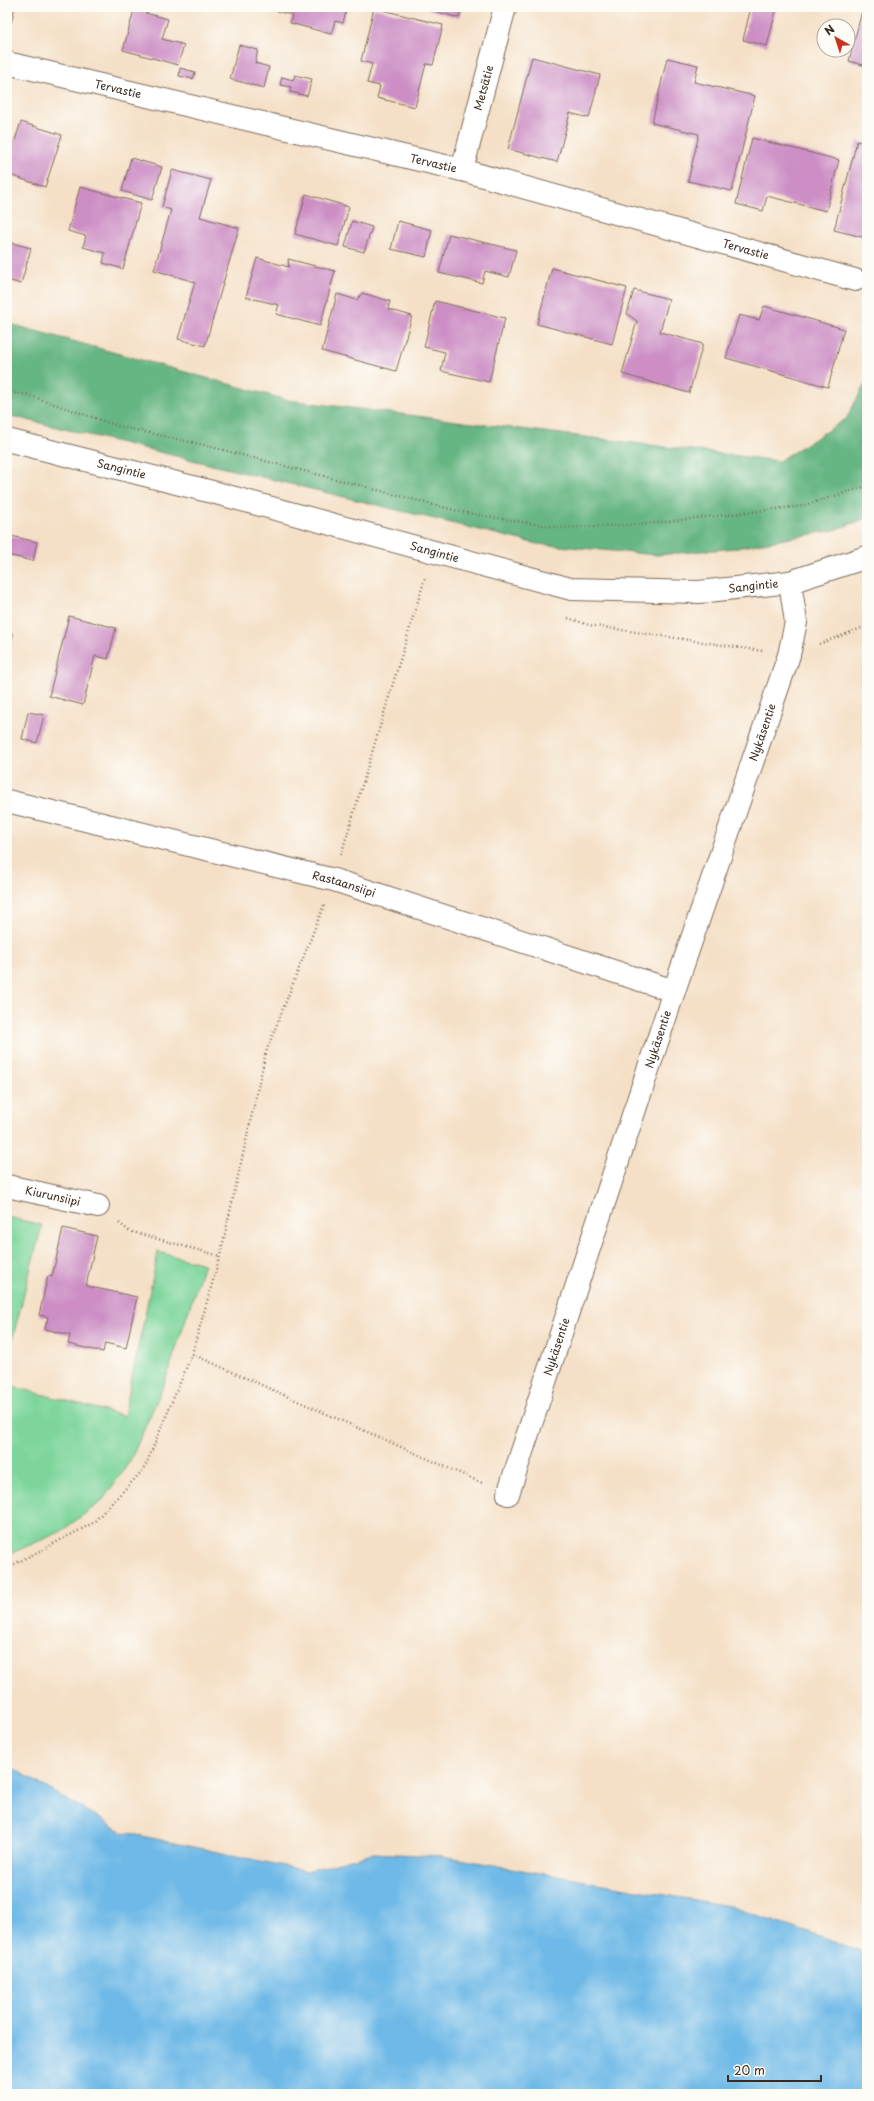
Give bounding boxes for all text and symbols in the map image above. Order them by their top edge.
north arrow [816,18,856,58]
text: N [821,20,838,39]
street label: Metsätie [469,63,497,112]
street label: Tervastie [93,75,143,102]
street label: Tervastie [408,149,459,177]
street label: Tervastie [721,234,771,264]
street label: Sangintie [95,454,148,483]
street label: Sangintie [408,537,461,566]
street label: Sangintie [727,574,779,597]
street label: Nykäsentie [744,701,780,763]
street label: Rastaansiipi [311,866,378,901]
street label: Nykäsentie [640,1008,675,1070]
street label: Kiurunsiipi [24,1181,82,1210]
street label: Nykäsentie [539,1315,574,1378]
scale bar [728,2057,821,2083]
text: 20 m [734,2061,765,2079]

